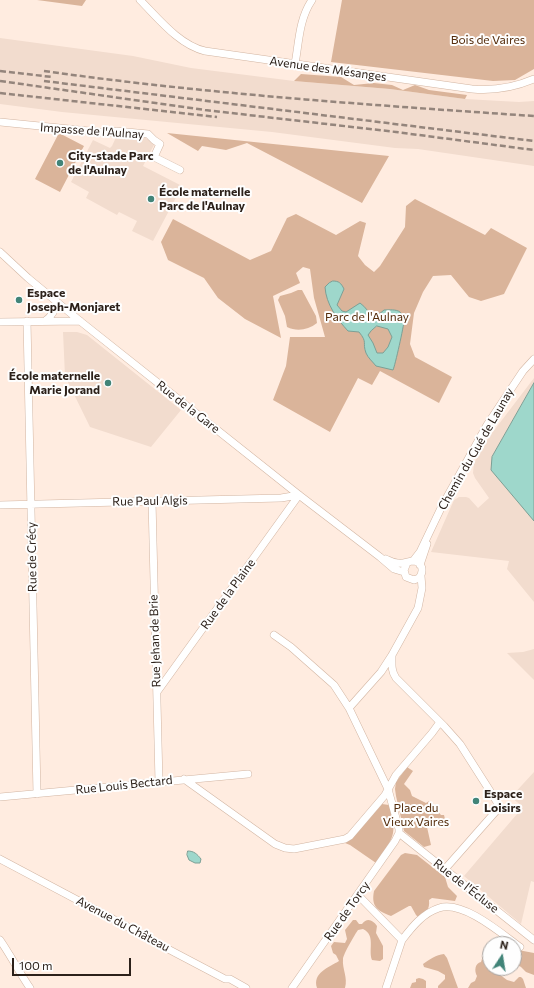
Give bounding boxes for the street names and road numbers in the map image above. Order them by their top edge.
street label: Avenue des Mésanges [269,54,387,84]
street label: Impasse de l'Aulnay [40,120,144,142]
street label: Rue de la Gare [153,378,223,436]
street label: Chemin du Gué de Launay [435,385,517,513]
street label: Rue Paul Algis [112,493,188,509]
street label: Rue de Crécy [24,522,40,592]
street label: Rue de la Plaine [198,556,258,632]
street label: Rue Jehan de Brie [146,594,164,688]
street label: Rue Louis Bectard [75,773,173,797]
street label: Rue de l'Écluse [430,856,502,916]
street label: Rue de Torcy [321,878,373,944]
street label: Avenue du Château [74,893,172,955]

